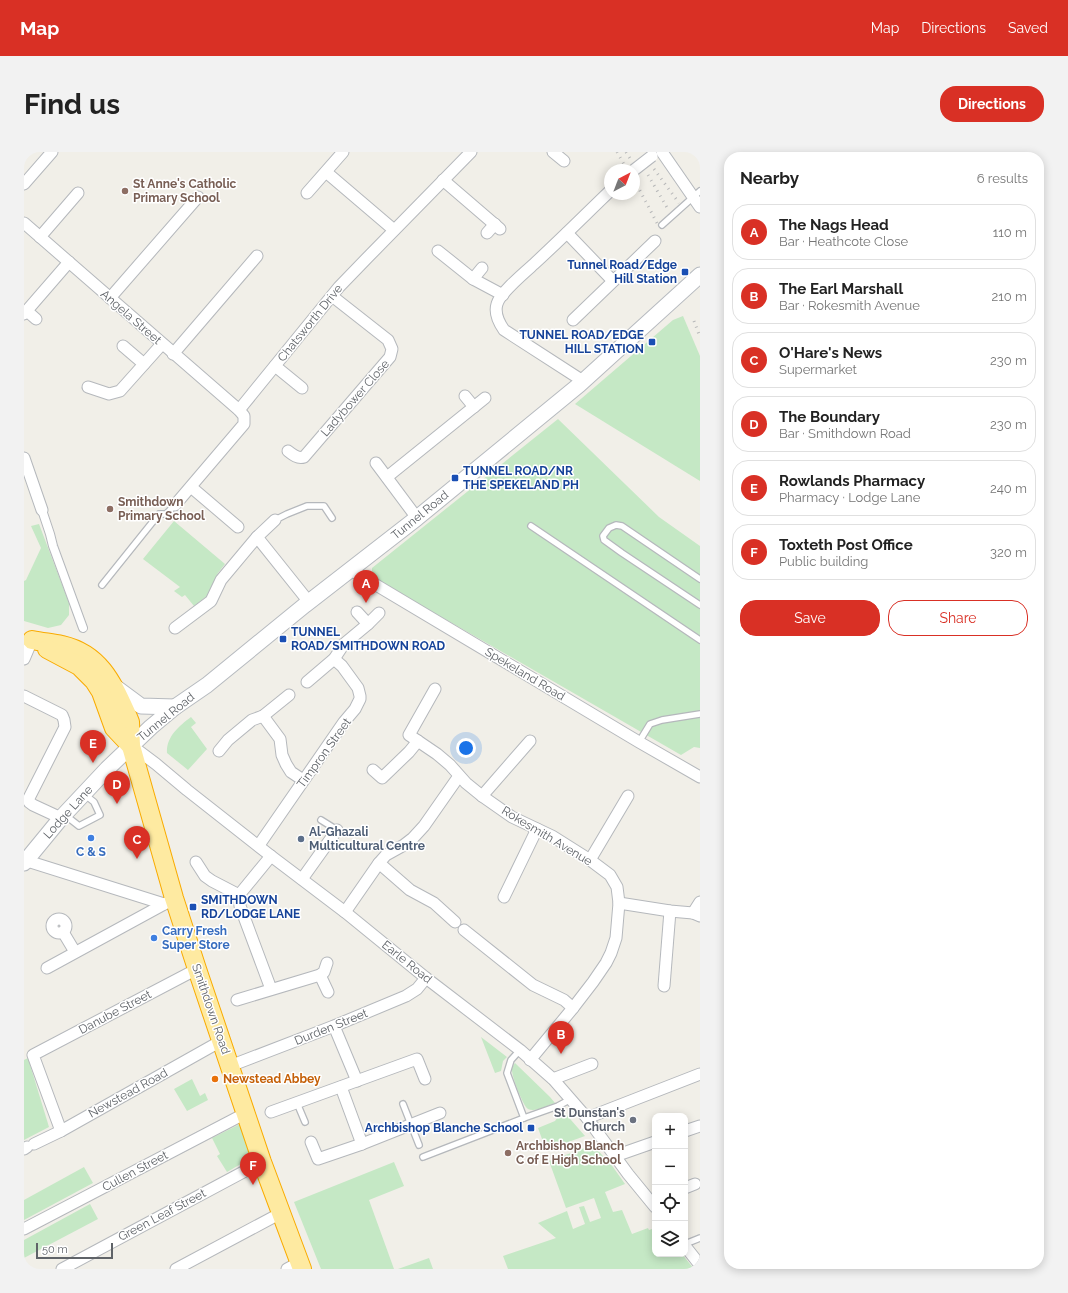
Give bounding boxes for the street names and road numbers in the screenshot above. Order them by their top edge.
street label: Chatsworth Drive [275,282,345,364]
street label: Angela Street [98,287,164,347]
street label: Ladybower Close [318,357,392,439]
street label: Tunnel Road [389,488,451,542]
street label: Spekeland Road [482,645,568,703]
street label: Tunnel Road [135,690,197,744]
street label: Timpron Street [294,715,354,791]
street label: Lodge Lane [41,783,95,841]
street label: Rokesmith Avenue [499,803,595,869]
street label: Earle Road [379,938,435,986]
street label: Smithdown Road [189,962,233,1056]
street label: Danube Street [76,987,154,1037]
street label: Durden Street [292,1006,370,1048]
street label: Newstead Road [86,1065,170,1121]
street label: Cullen Street [100,1148,170,1194]
street label: Green Leaf Street [116,1186,208,1244]

